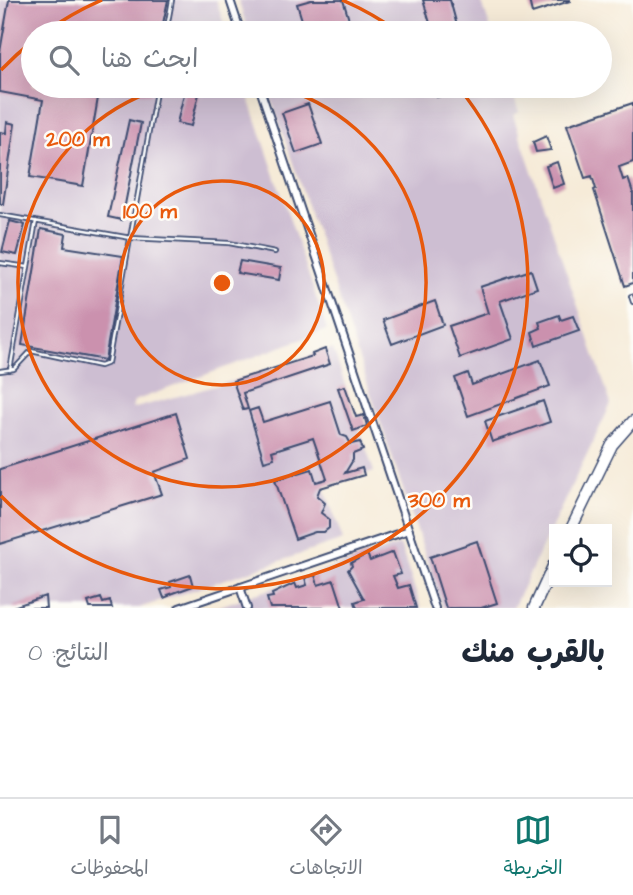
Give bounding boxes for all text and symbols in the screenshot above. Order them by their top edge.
search box [21,21,612,98]
icon: search [45,41,83,79]
text: ابحث هنا [101,41,198,77]
text: 200 m [45,125,110,154]
text: 100 m [123,197,178,226]
centre of rings [210,271,234,295]
text: 300 m [407,486,471,515]
map controls [549,524,612,587]
button: locate [549,524,612,587]
text: بالقرب منك [461,632,605,674]
text: النتائج: 0 [28,637,109,669]
tab: المحفوظات [70,811,149,884]
tab: الاتجاهات [289,811,363,884]
tab: الخريطة [503,811,563,884]

